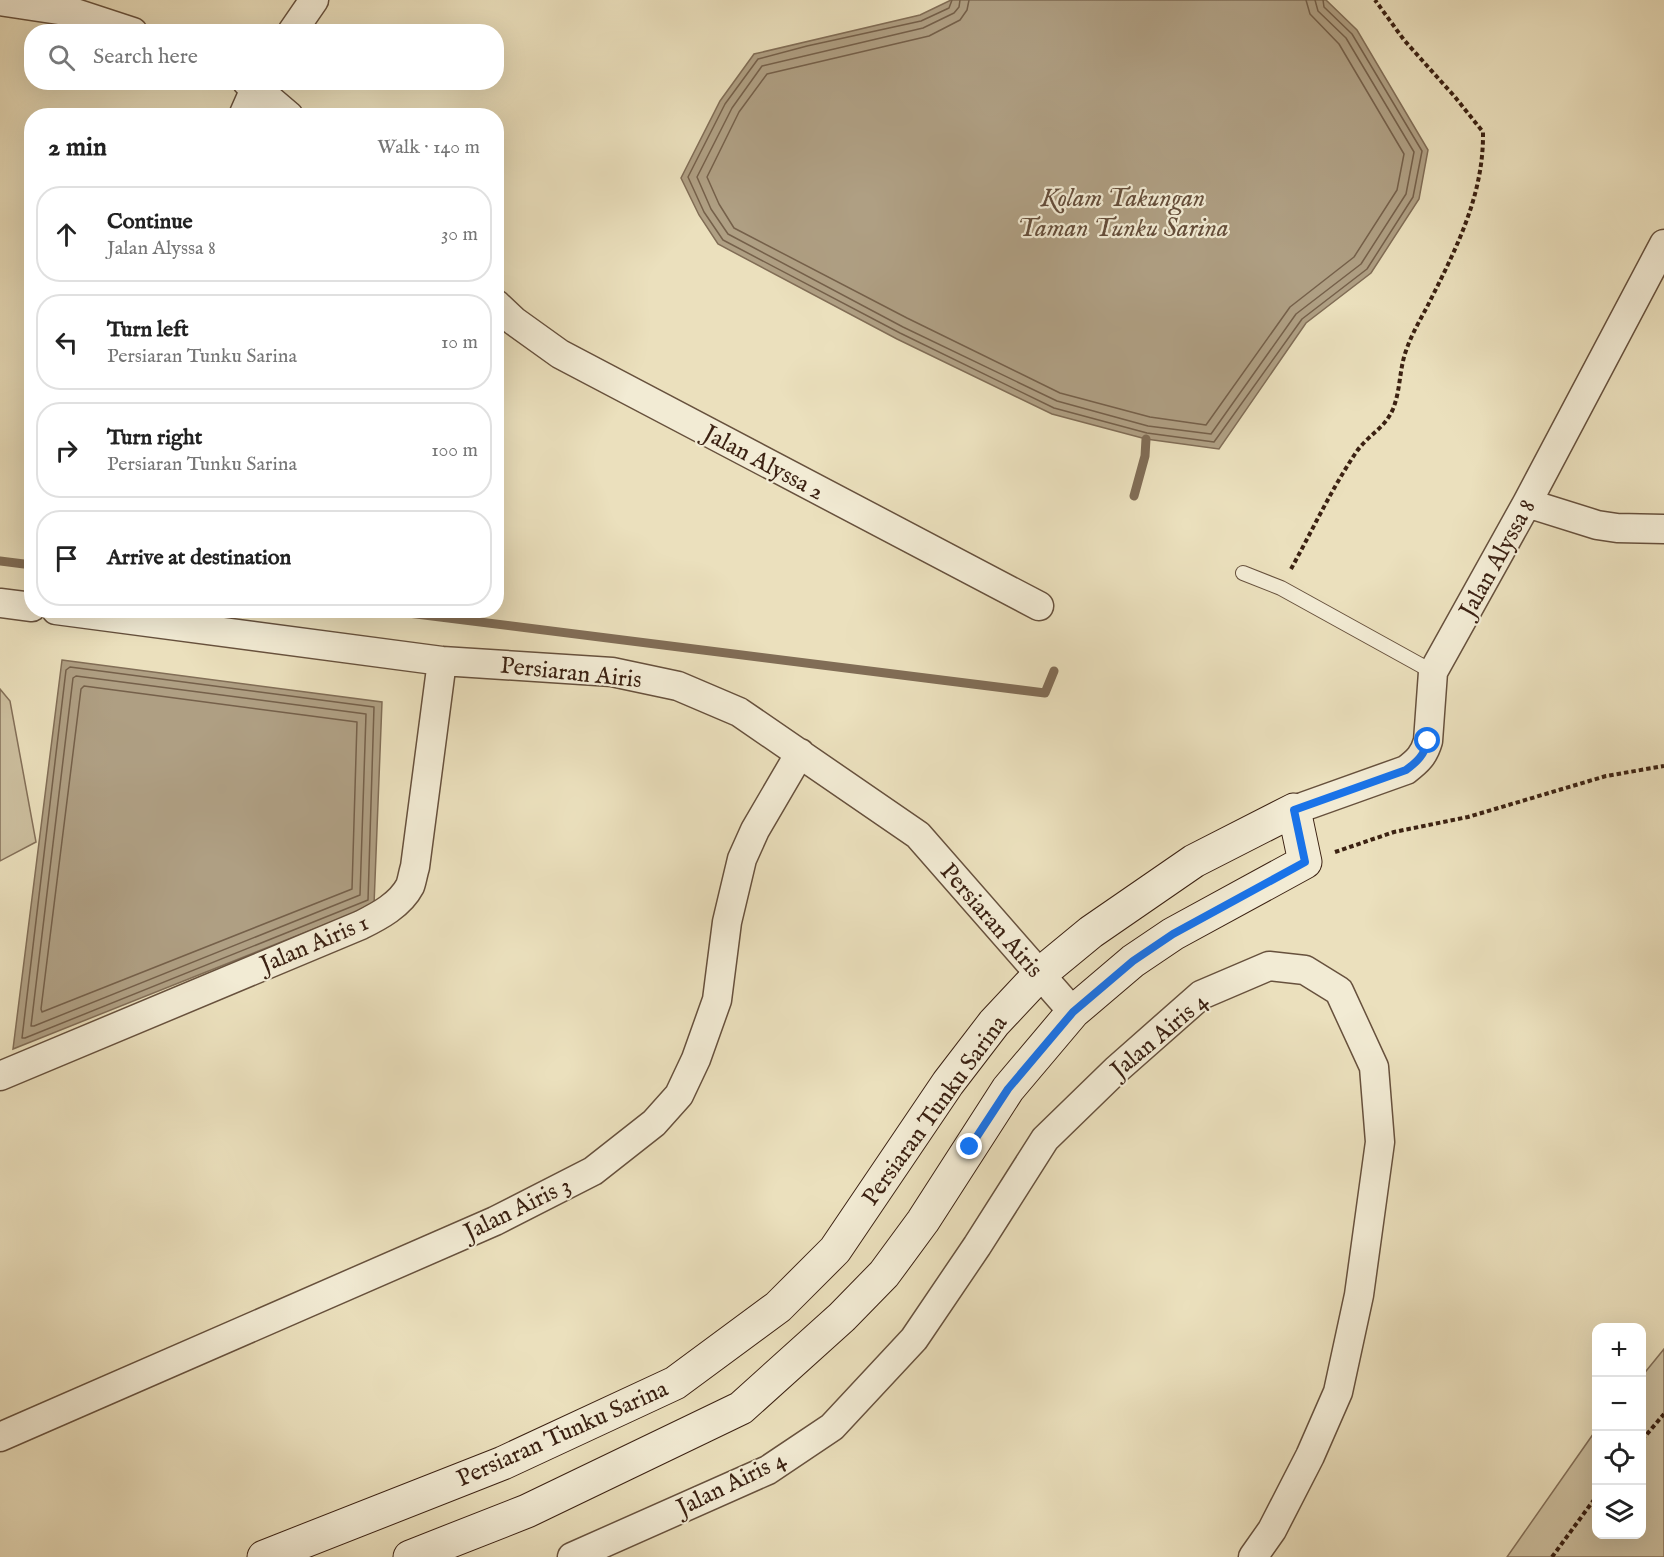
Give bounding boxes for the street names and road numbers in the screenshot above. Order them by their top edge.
street label: Jalan Alyssa 2 [695,417,829,508]
street label: Jalan Alyssa 8 [1452,494,1544,626]
street label: Persiaran Airis [499,651,643,696]
street label: Persiaran Airis [933,857,1049,985]
street label: Jalan Airis 1 [253,908,374,982]
street label: Jalan Airis 4 [1103,986,1215,1088]
street label: Persiaran Tunku Sarina [856,1009,1015,1212]
street label: Jalan Airis 3 [456,1170,576,1250]
street label: Persiaran Tunku Sarina [452,1374,674,1495]
street label: Jalan Airis 4 [669,1444,792,1525]

